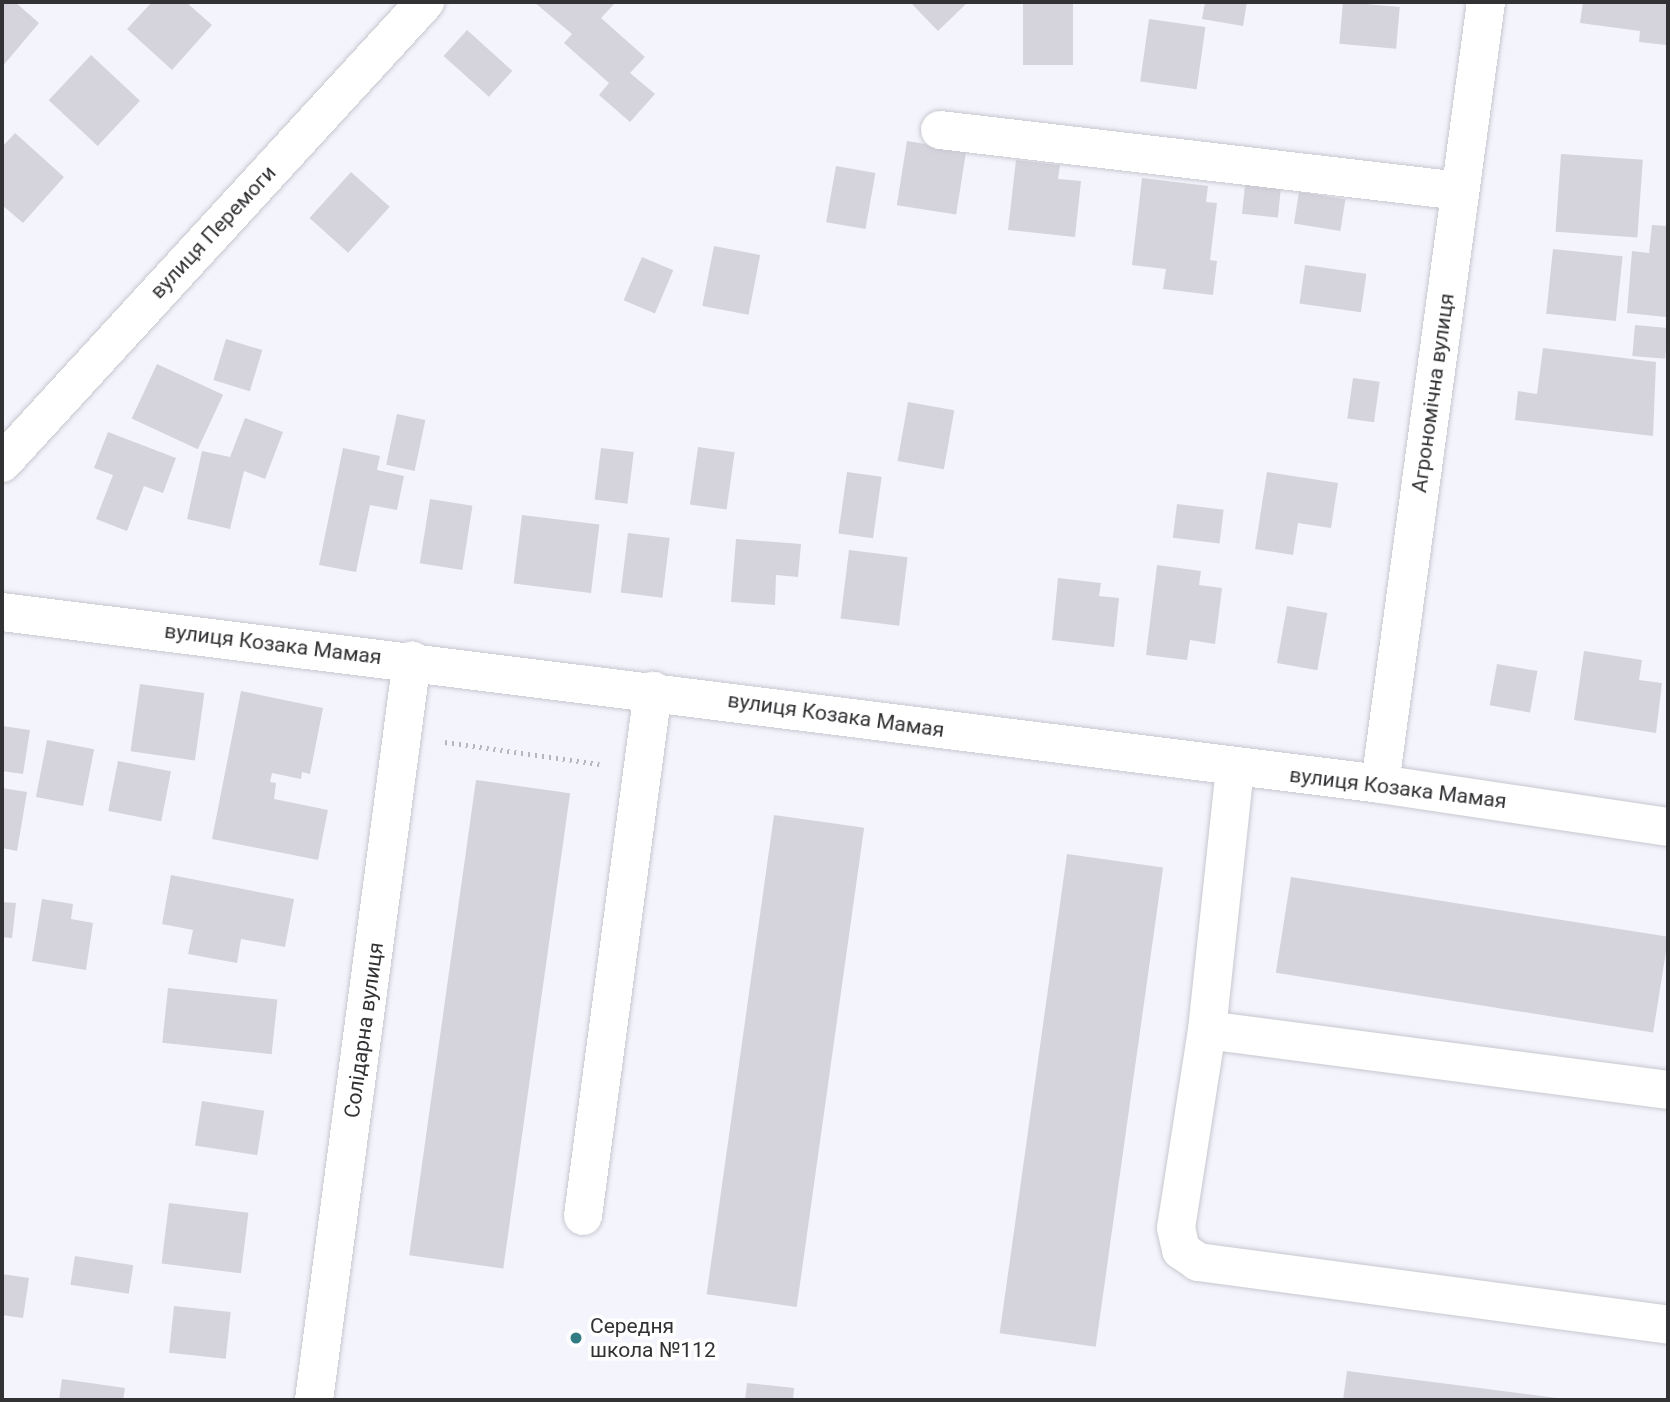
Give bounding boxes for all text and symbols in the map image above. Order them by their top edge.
street label: вулиця Перемоги [145,160,281,304]
street label: Агрономічна вулиця [1407,292,1459,494]
street label: вулиця Козака Мамая [163,618,383,670]
street label: вулиця Козака Мамая [726,687,946,743]
street label: вулиця Козака Мамая [1288,762,1508,814]
street label: Солідарна вулиця [339,941,389,1119]
place label: Середня школа №112 [590,1313,716,1363]
marker: Середня школа №112 [568,1330,584,1346]

